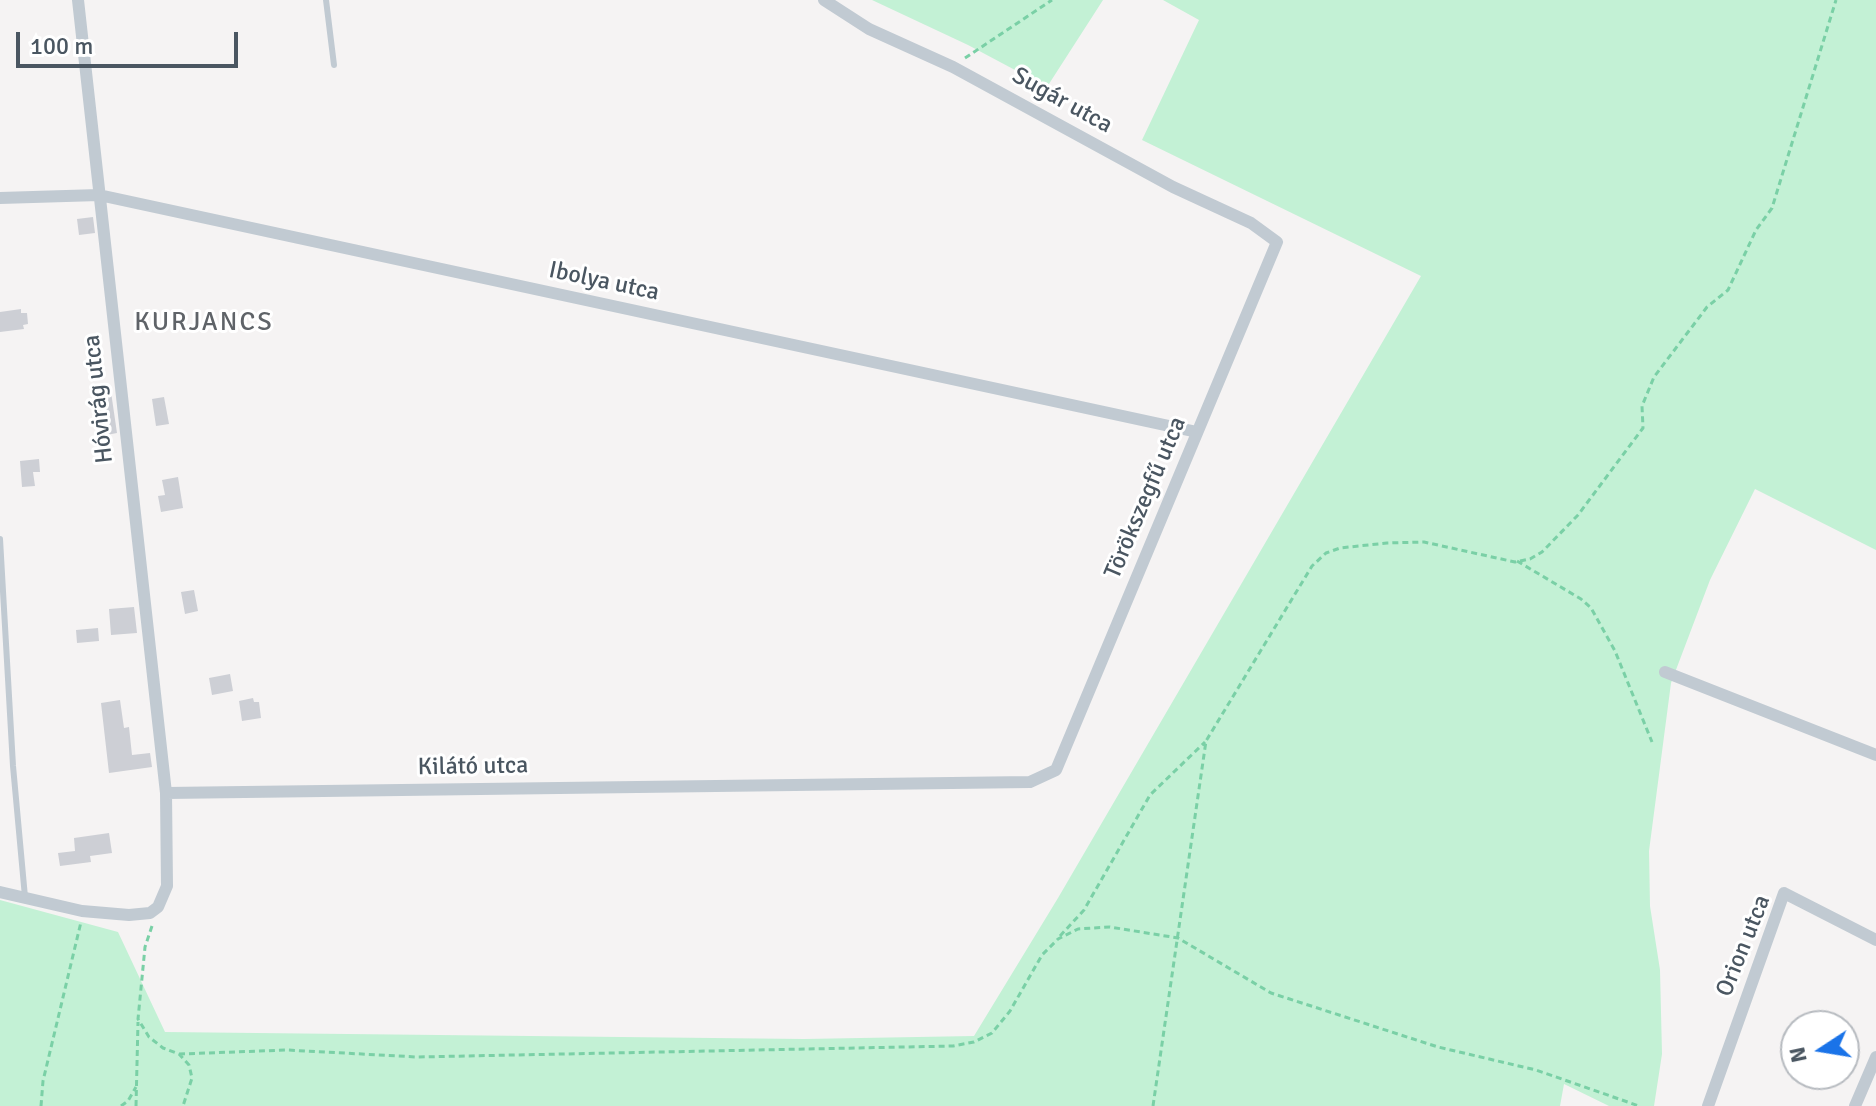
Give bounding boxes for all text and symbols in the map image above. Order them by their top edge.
scale bar [20,16,242,66]
text: 100 m [30,31,93,61]
street label: Sugár utca [1007,62,1117,140]
street label: Ibolya utca [546,256,662,308]
district label: KURJANCS [134,307,274,339]
street label: Hóvirág utca [78,333,120,465]
street label: Törökszegfű utca [1099,413,1193,583]
street label: Kilátó utca [417,752,529,782]
street label: Orion utca [1711,891,1777,1001]
north arrow [1780,1010,1860,1090]
text: N [1783,1044,1813,1065]

